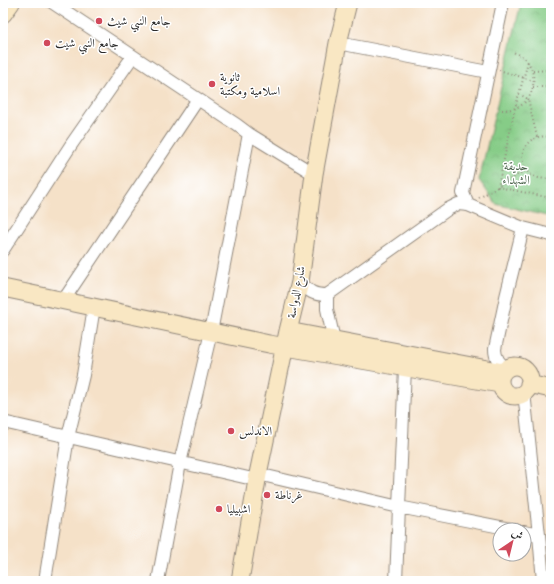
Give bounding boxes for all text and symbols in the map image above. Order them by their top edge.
place label: جامع النبي شيث [107,13,171,33]
marker: جامع النبي شيث [94,16,104,26]
place label: جامع النبي شيت [55,35,119,55]
marker: جامع النبي شيت [42,38,52,48]
place label: ثانوية اسلامية ومكتبة [220,69,280,99]
marker: ثانوية اسلامية ومكتبة [207,79,217,89]
park label: حديقة الشهداء [502,158,530,188]
street label: شارع الدواسة [283,264,312,320]
place label: الاندلس [239,423,273,440]
marker: الاندلس [226,426,236,436]
place label: غرناطة [275,487,303,504]
marker: غرناطة [262,490,272,500]
place label: اشبيليا [227,501,251,516]
marker: اشبيليا [214,504,224,514]
north arrow [492,522,532,562]
text: ش [509,525,526,543]

